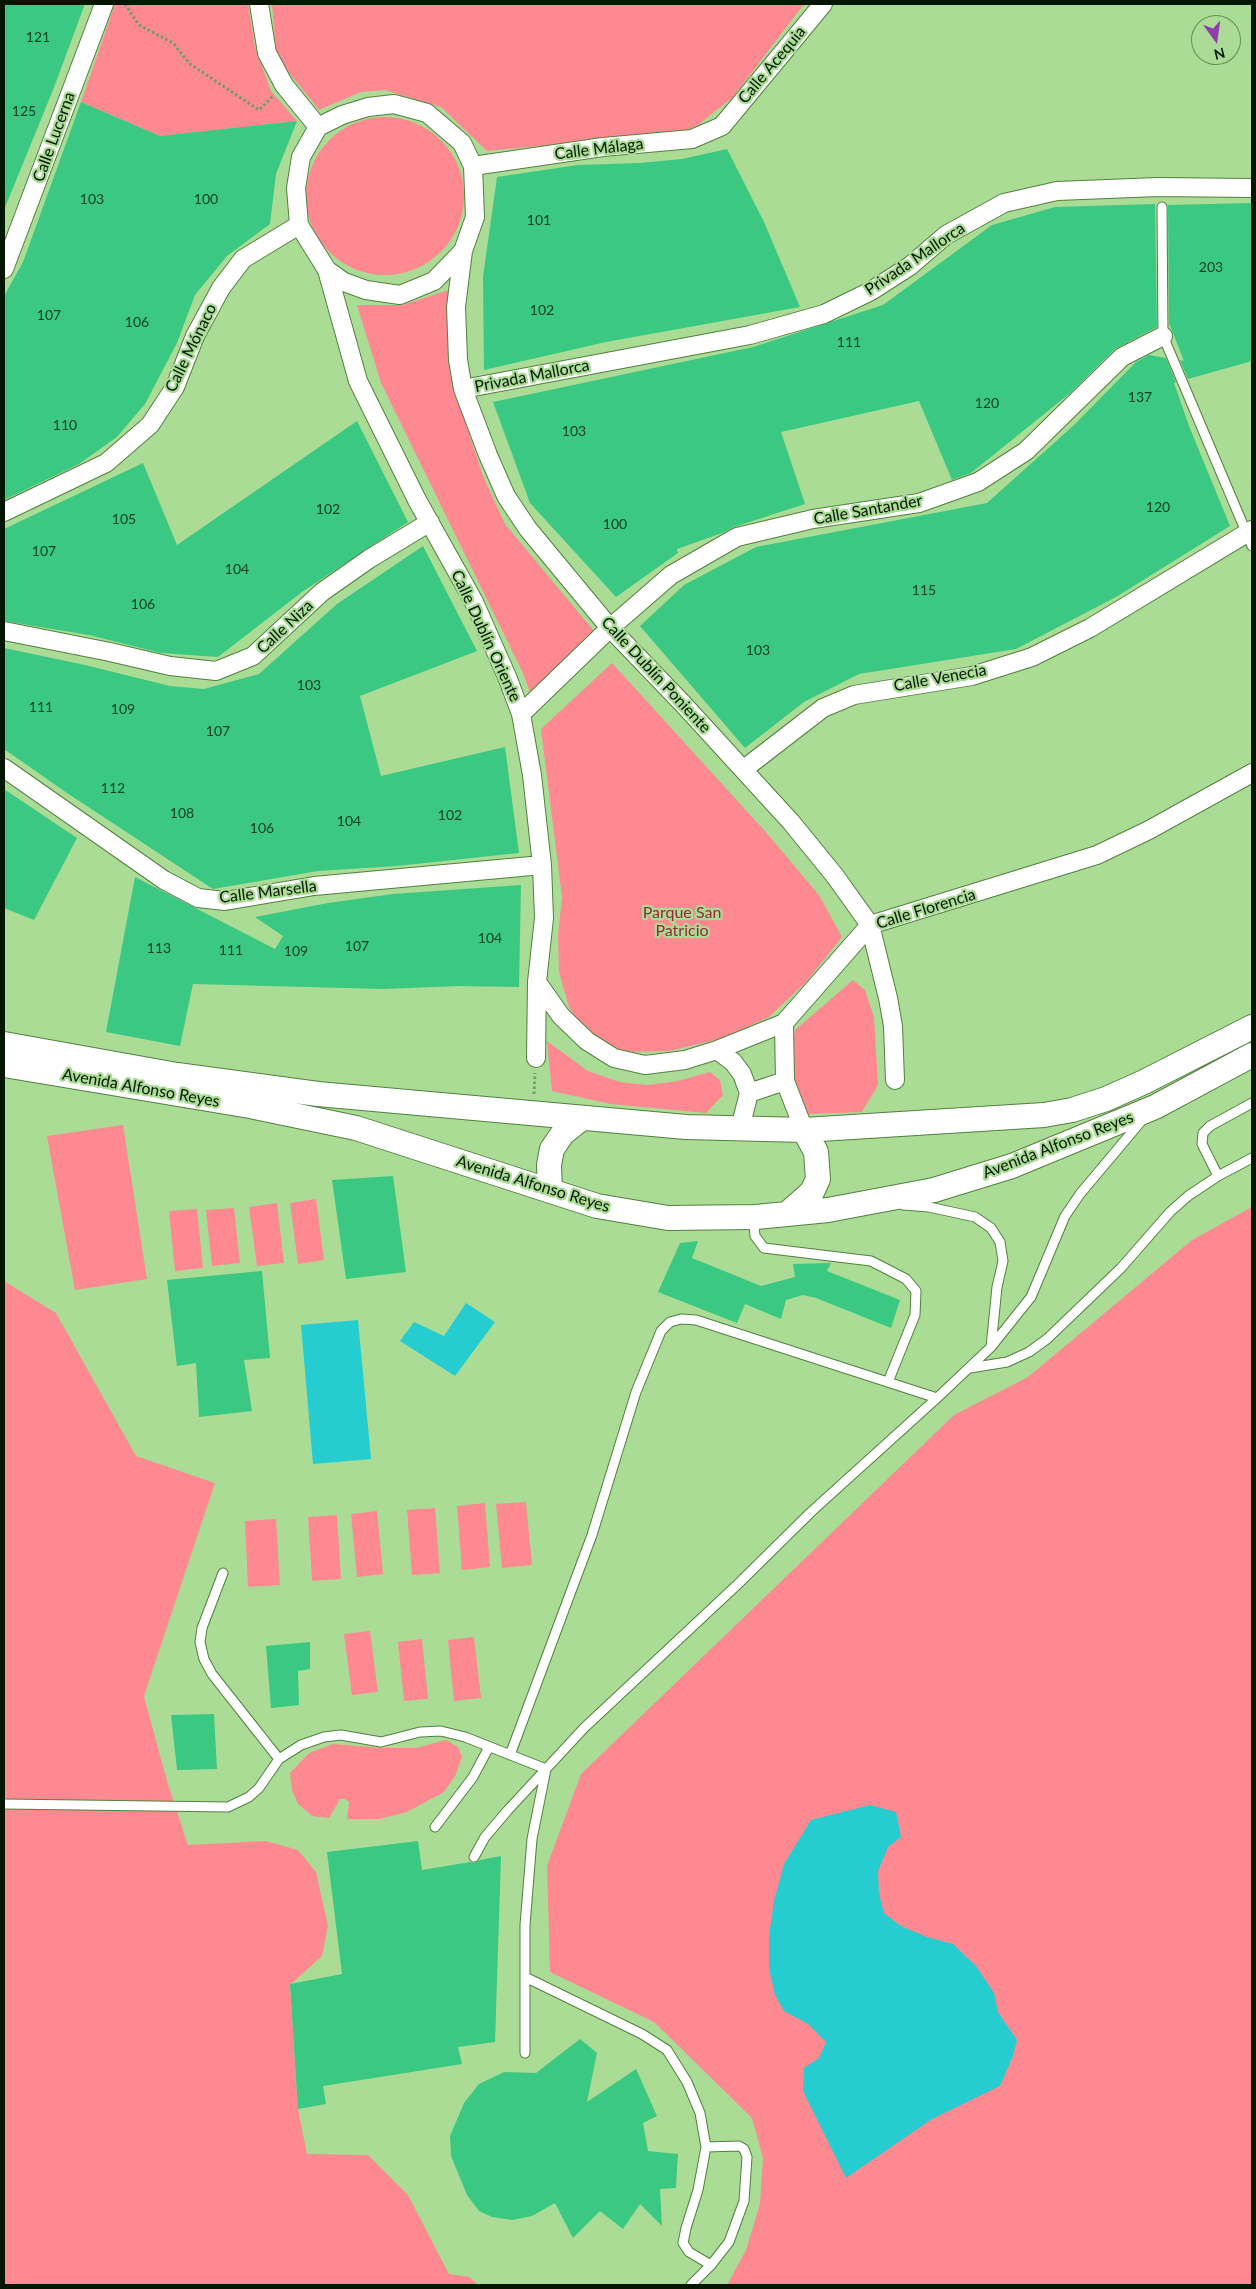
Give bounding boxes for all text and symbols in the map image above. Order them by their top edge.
north arrow [1191,15,1241,65]
street label: Calle Acequia [734,22,810,108]
house number: 121 [26,29,50,45]
text: N [1212,45,1227,64]
street label: Calle Lucerna [29,90,79,184]
house number: 125 [12,103,36,119]
street label: Calle Málaga [554,134,644,164]
house number: 103 [80,191,104,207]
house number: 100 [194,191,218,207]
house number: 101 [527,212,551,228]
street label: Privada Mallorca [861,218,969,300]
house number: 203 [1199,259,1223,275]
street label: Calle Mónaco [161,301,221,395]
house number: 102 [530,302,554,318]
house number: 107 [37,307,61,323]
house number: 106 [125,314,149,330]
house number: 111 [837,334,861,350]
street label: Privada Mallorca [473,355,591,397]
house number: 137 [1128,389,1152,405]
house number: 120 [975,395,999,411]
house number: 110 [53,417,77,433]
house number: 103 [562,423,586,439]
street label: Calle Santander [812,491,924,529]
house number: 120 [1146,499,1170,515]
house number: 102 [316,501,340,517]
house number: 105 [112,511,136,527]
house number: 100 [603,516,627,532]
house number: 107 [32,543,56,559]
house number: 104 [225,561,249,577]
street label: Calle Dublín Oriente [447,567,525,705]
house number: 115 [912,582,936,598]
house number: 106 [131,596,155,612]
street label: Calle Niza [253,596,317,658]
street label: Calle Dublín Poniente [597,613,715,737]
house number: 103 [746,642,770,658]
street label: Calle Venecia [892,660,988,696]
house number: 103 [297,677,321,693]
house number: 111 [29,699,53,715]
house number: 109 [111,701,135,717]
house number: 107 [206,723,230,739]
house number: 112 [101,780,125,796]
house number: 108 [170,805,194,821]
house number: 102 [438,807,462,823]
house number: 104 [337,813,361,829]
house number: 106 [250,820,274,836]
street label: Calle Marsella [218,877,318,907]
street label: Calle Florencia [874,885,978,933]
park label: Parque San Patricio [643,903,721,941]
house number: 104 [478,930,502,946]
house number: 107 [345,938,369,954]
house number: 113 [147,940,171,956]
house number: 111 [219,942,243,958]
house number: 109 [284,943,308,959]
street label: Avenida Alfonso Reyes [61,1065,221,1111]
street label: Avenida Alfonso Reyes [980,1107,1136,1183]
street label: Avenida Alfonso Reyes [454,1151,612,1217]

